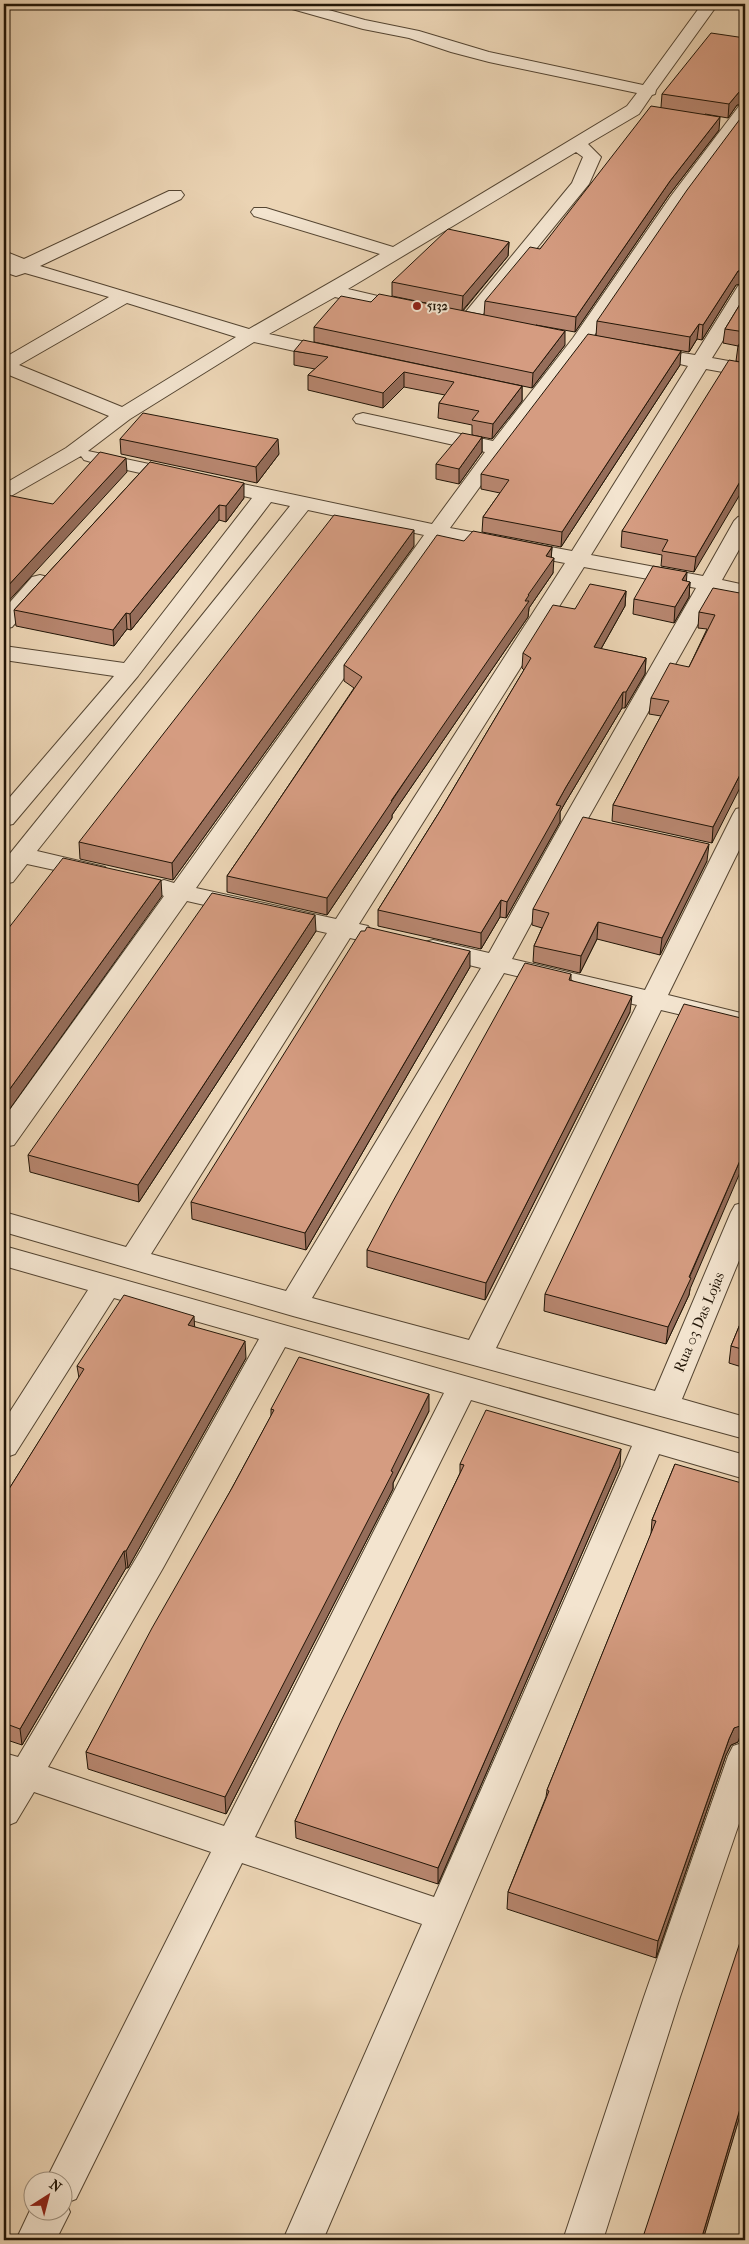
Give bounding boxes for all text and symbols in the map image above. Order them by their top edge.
place label: 5132 [427,299,448,314]
marker: 5132 [411,300,423,312]
street label: Rua 03 Das Lojas [670,1269,728,1375]
north arrow [22,2172,72,2222]
text: N [46,2176,65,2196]

